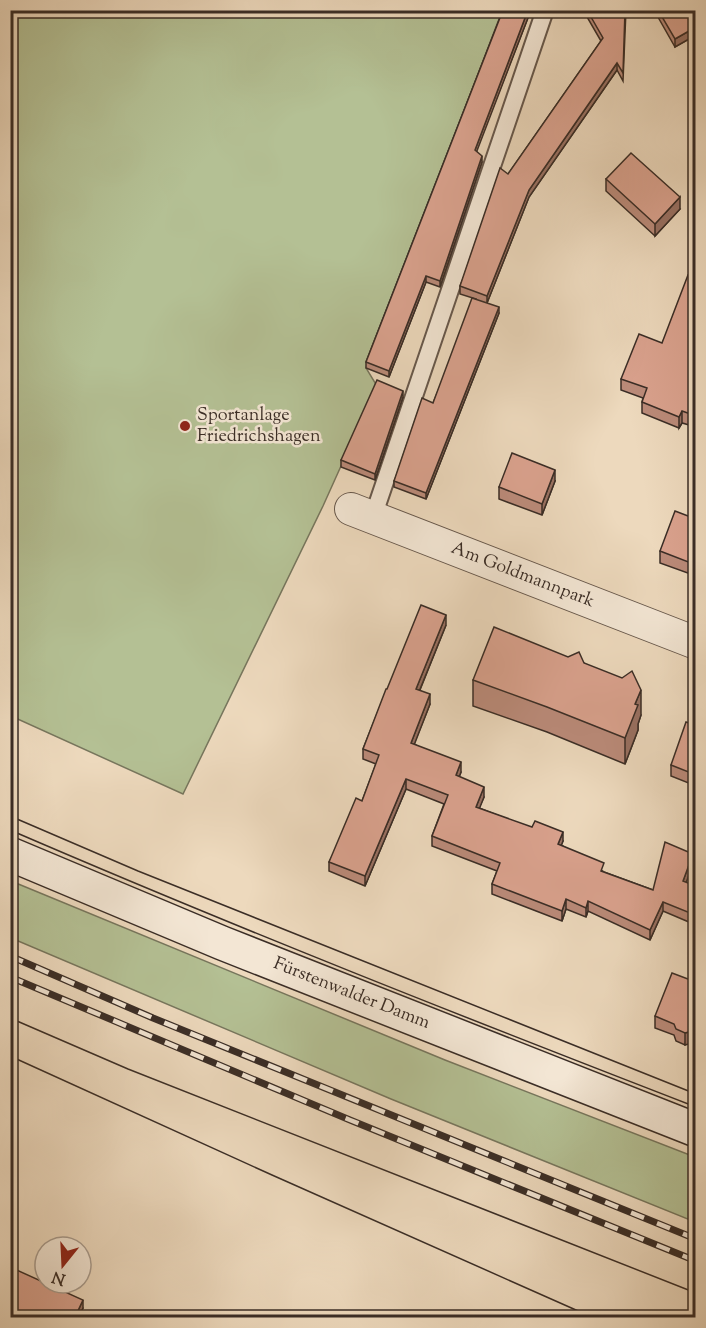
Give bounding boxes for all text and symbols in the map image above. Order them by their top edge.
place label: Sportanlage Friedrichshagen [197,403,321,450]
marker: Sportanlage Friedrichshagen [178,419,192,433]
street label: Am Goldmannpark [447,536,598,615]
street label: Fürstenwalder Damm [269,951,434,1037]
north arrow [33,1235,93,1295]
text: N [49,1264,69,1290]

